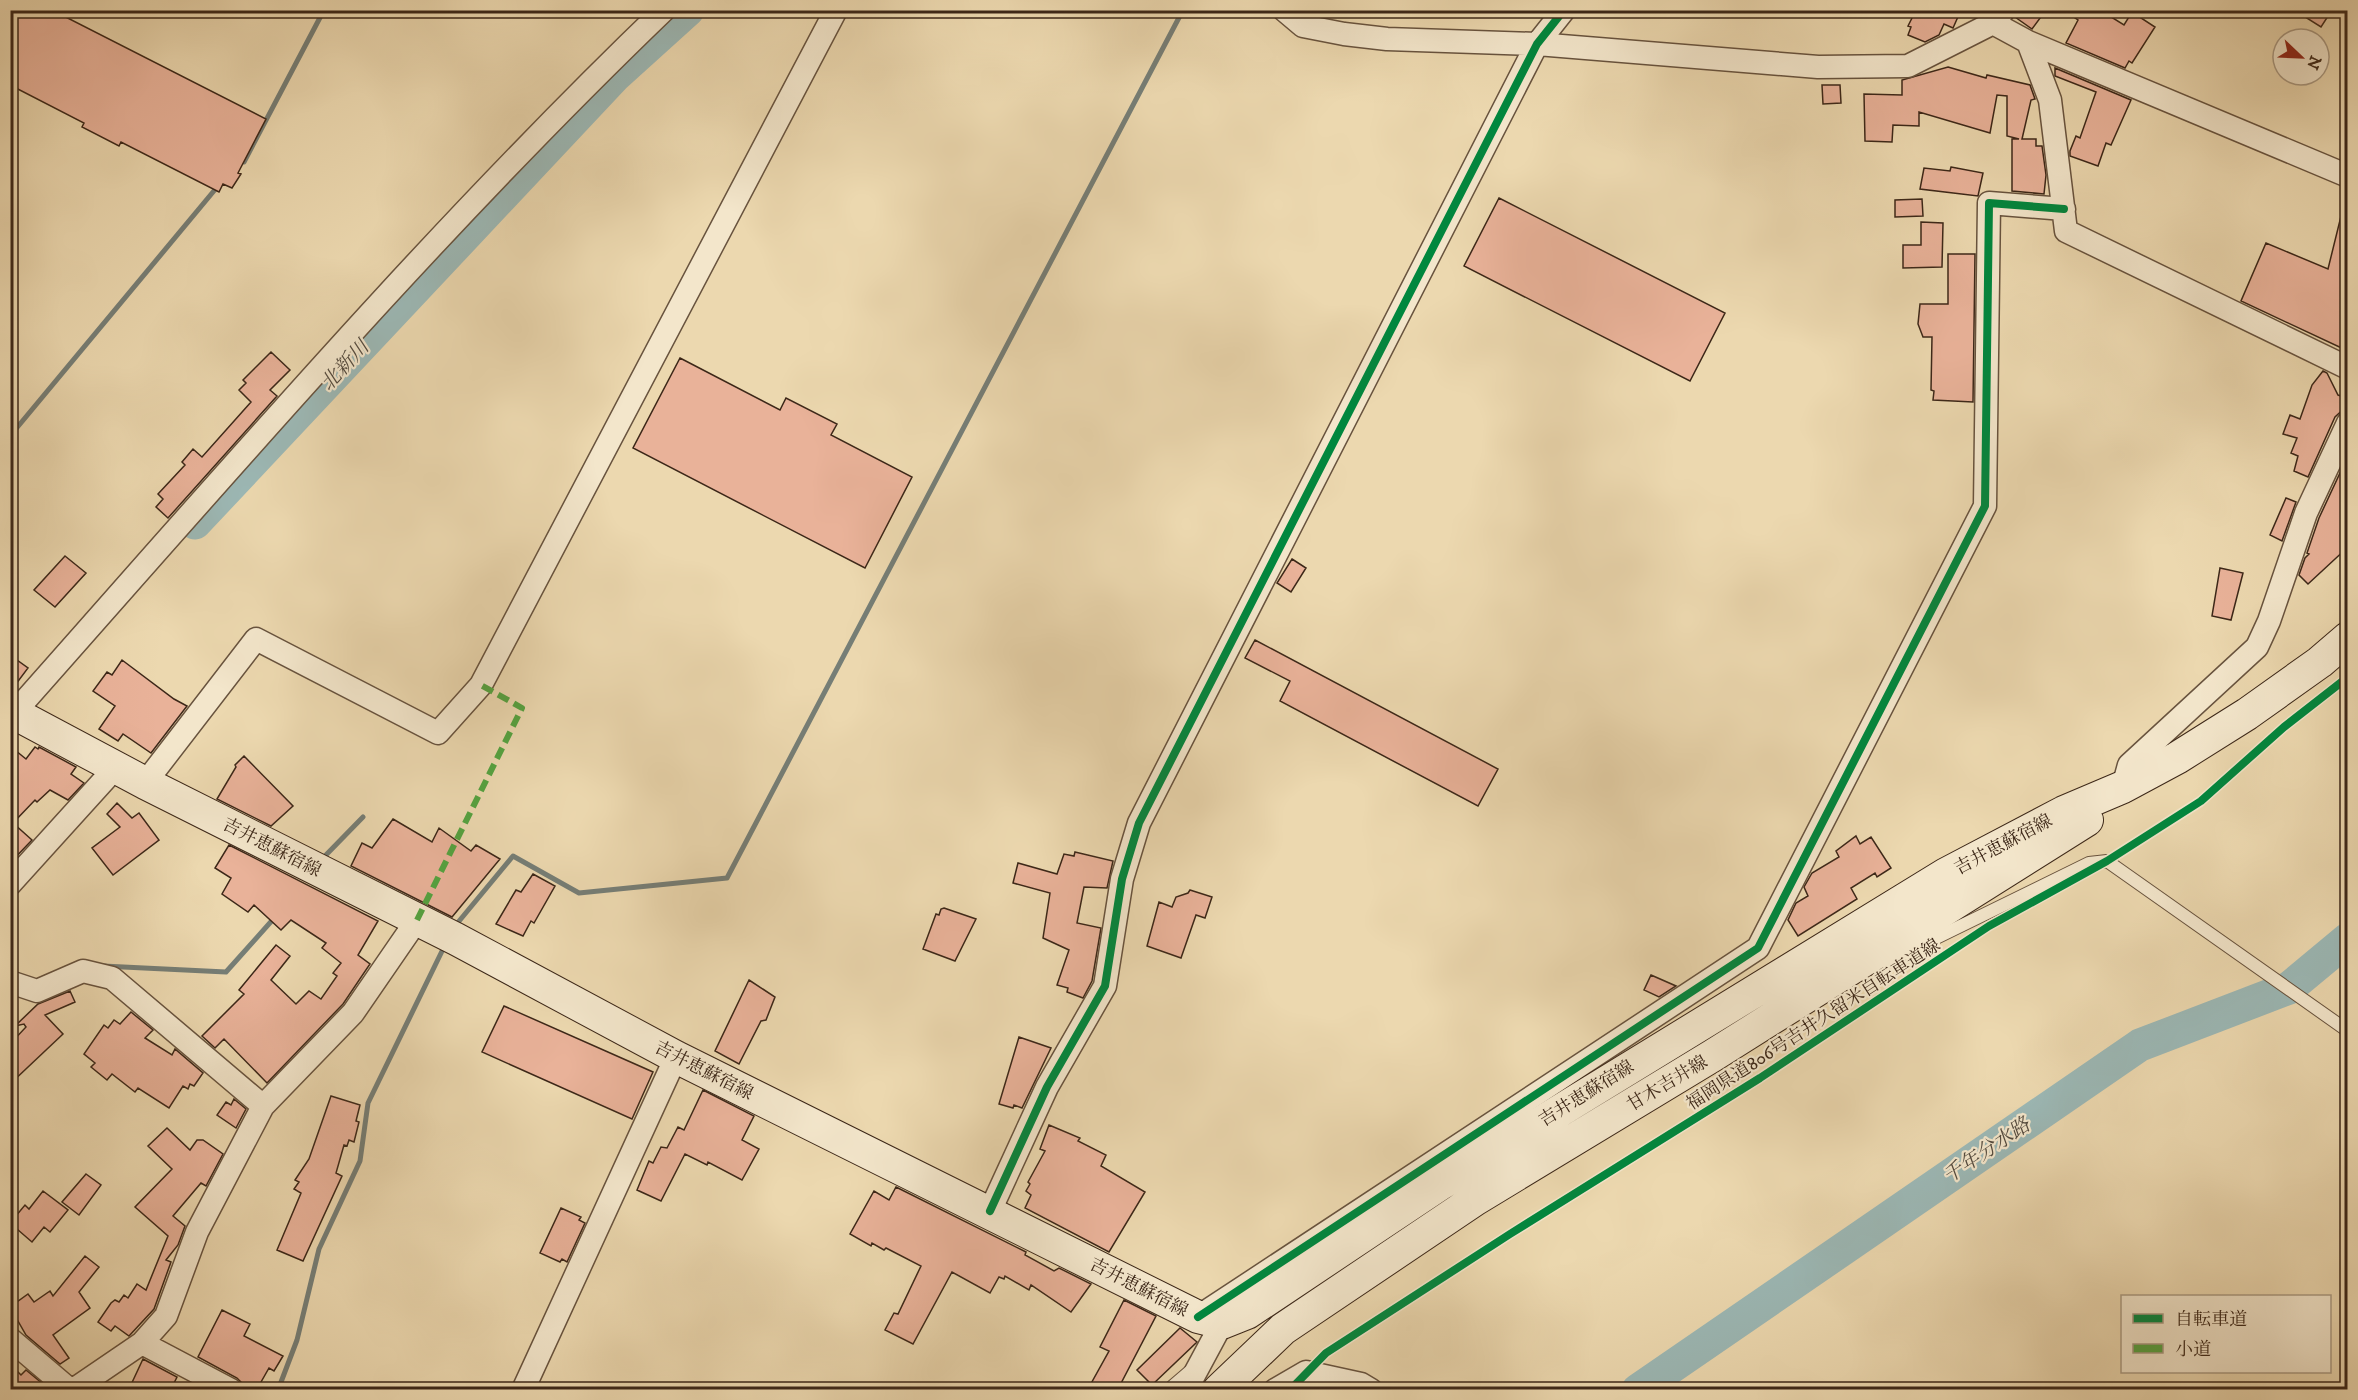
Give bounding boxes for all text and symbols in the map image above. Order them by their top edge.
north arrow [2271,27,2331,87]
text: N [2302,53,2326,72]
water label: 北新川 [315,334,376,396]
street label: 吉井恵蘇宿線 [1951,810,2056,880]
street label: 吉井恵蘇宿線 [218,814,325,882]
street label: 福岡県道806号吉井久留米自転車道線 [1683,934,1945,1115]
street label: 吉井恵蘇宿線 [650,1037,757,1105]
street label: 甘木吉井線 [1623,1051,1712,1116]
street label: 吉井恵蘇宿線 [1535,1056,1638,1132]
water label: 千年分水路 [1938,1112,2037,1190]
street label: 吉井恵蘇宿線 [1085,1254,1192,1322]
legend [2121,1295,2331,1373]
text: 自転車道 [2175,1309,2247,1331]
text: 小道 [2175,1339,2211,1361]

